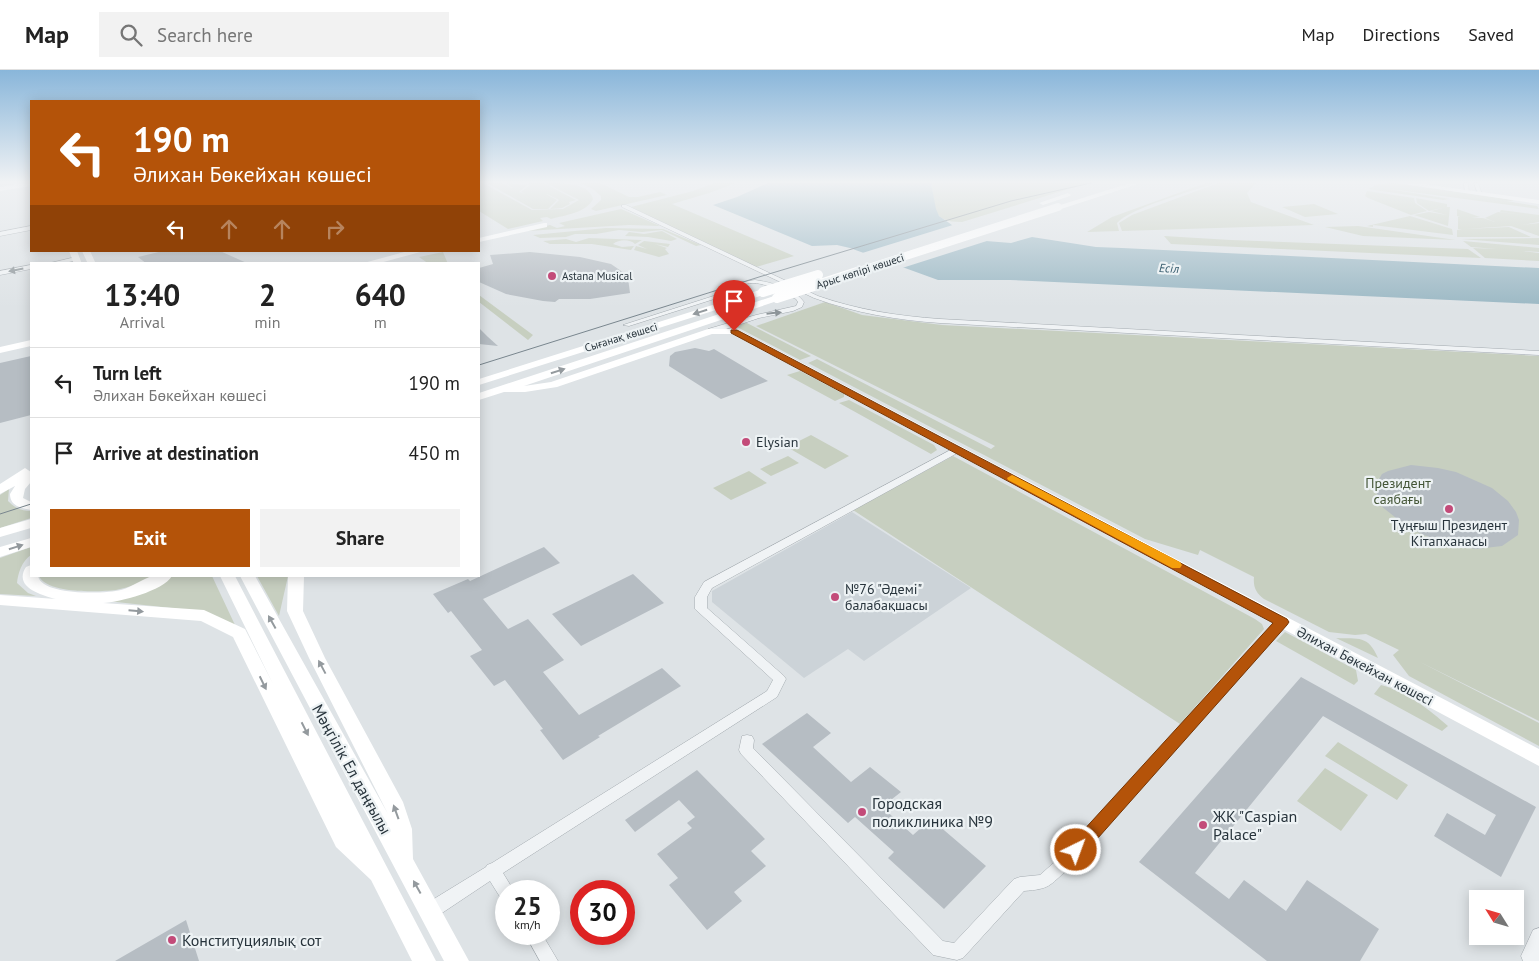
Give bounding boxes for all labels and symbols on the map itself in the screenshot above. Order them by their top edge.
street label: Арыс көпірі көшесі [814,250,906,292]
water label: Есіл [1159,260,1180,276]
one-way arrow [8,266,23,274]
place label: Astana Musical [562,269,633,283]
marker: Astana Musical [546,270,558,282]
pin [713,280,755,331]
one-way arrow [693,309,708,316]
one-way arrow [767,309,783,317]
street label: Сығанақ көшесі [583,319,659,355]
one-way arrow [551,366,566,374]
place label: Elysian [756,433,798,451]
marker: Elysian [740,436,752,448]
park label: Президент саябағы [1365,474,1431,508]
marker: Тұңғыш Президент Кітапханасы [1443,503,1455,515]
place label: Тұңғыш Президент Кітапханасы [1391,516,1508,550]
one-way arrow [8,543,23,550]
place label: №76 "Әдемі" балабақшасы [845,580,928,614]
marker: №76 "Әдемі" балабақшасы [829,591,841,603]
one-way arrow [128,607,144,615]
one-way arrow [267,616,276,629]
street label: Әлихан Бөкейхан көшесі [1294,622,1436,710]
one-way arrow [318,660,326,675]
one-way arrow [259,675,268,690]
street label: Мәңгілік Ел даңғылы [308,701,396,837]
one-way arrow [301,721,309,736]
place label: Городская поликлиника №9 [872,793,993,831]
one-way arrow [392,804,400,819]
marker: Городская поликлиника №9 [856,806,868,818]
place label: ЖК "Caspian Palace" [1212,806,1297,844]
marker: ЖК "Caspian Palace" [1197,819,1209,831]
position arrow [1049,823,1101,875]
speed limit sign: 30 [570,880,635,945]
one-way arrow [413,881,422,894]
north arrow [1469,890,1524,945]
place label: Конституциялық сот [182,930,322,950]
marker: Конституциялық сот [166,934,178,946]

